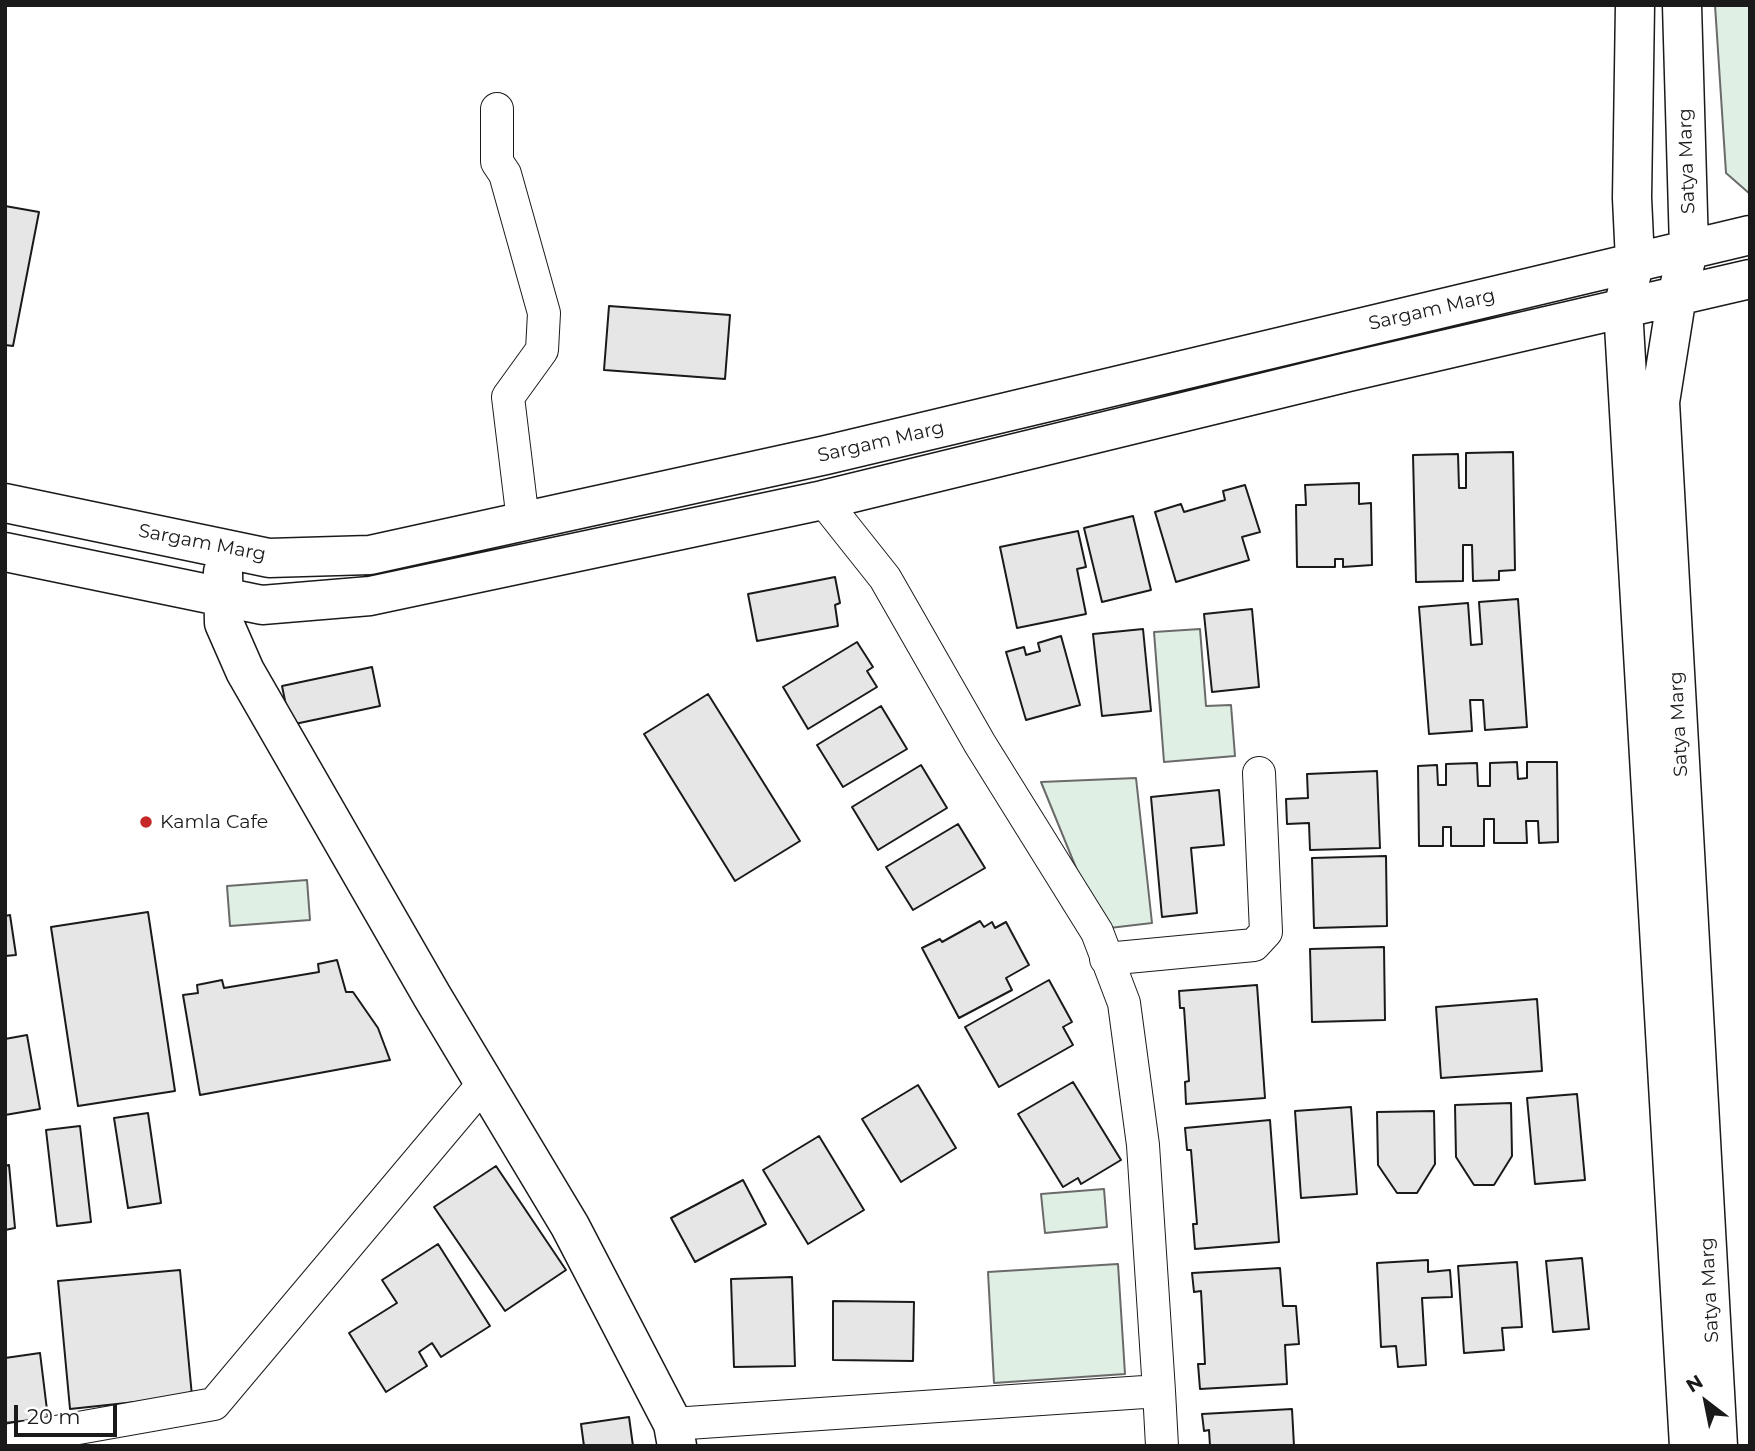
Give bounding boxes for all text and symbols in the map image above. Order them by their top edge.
street label: Satya Marg [1674,108,1700,214]
street label: Sargam Marg [1366,284,1498,336]
street label: Sargam Marg [815,416,947,468]
street label: Sargam Marg [136,519,268,567]
street label: Satya Marg [1665,671,1693,777]
place label: Kamla Cafe [160,811,268,833]
marker: Kamla Cafe [138,814,154,830]
street label: Satya Marg [1696,1237,1724,1343]
north arrow [1671,1367,1741,1437]
text: N [1682,1370,1707,1398]
scale bar [18,1392,121,1436]
text: 20 m [27,1404,81,1429]

